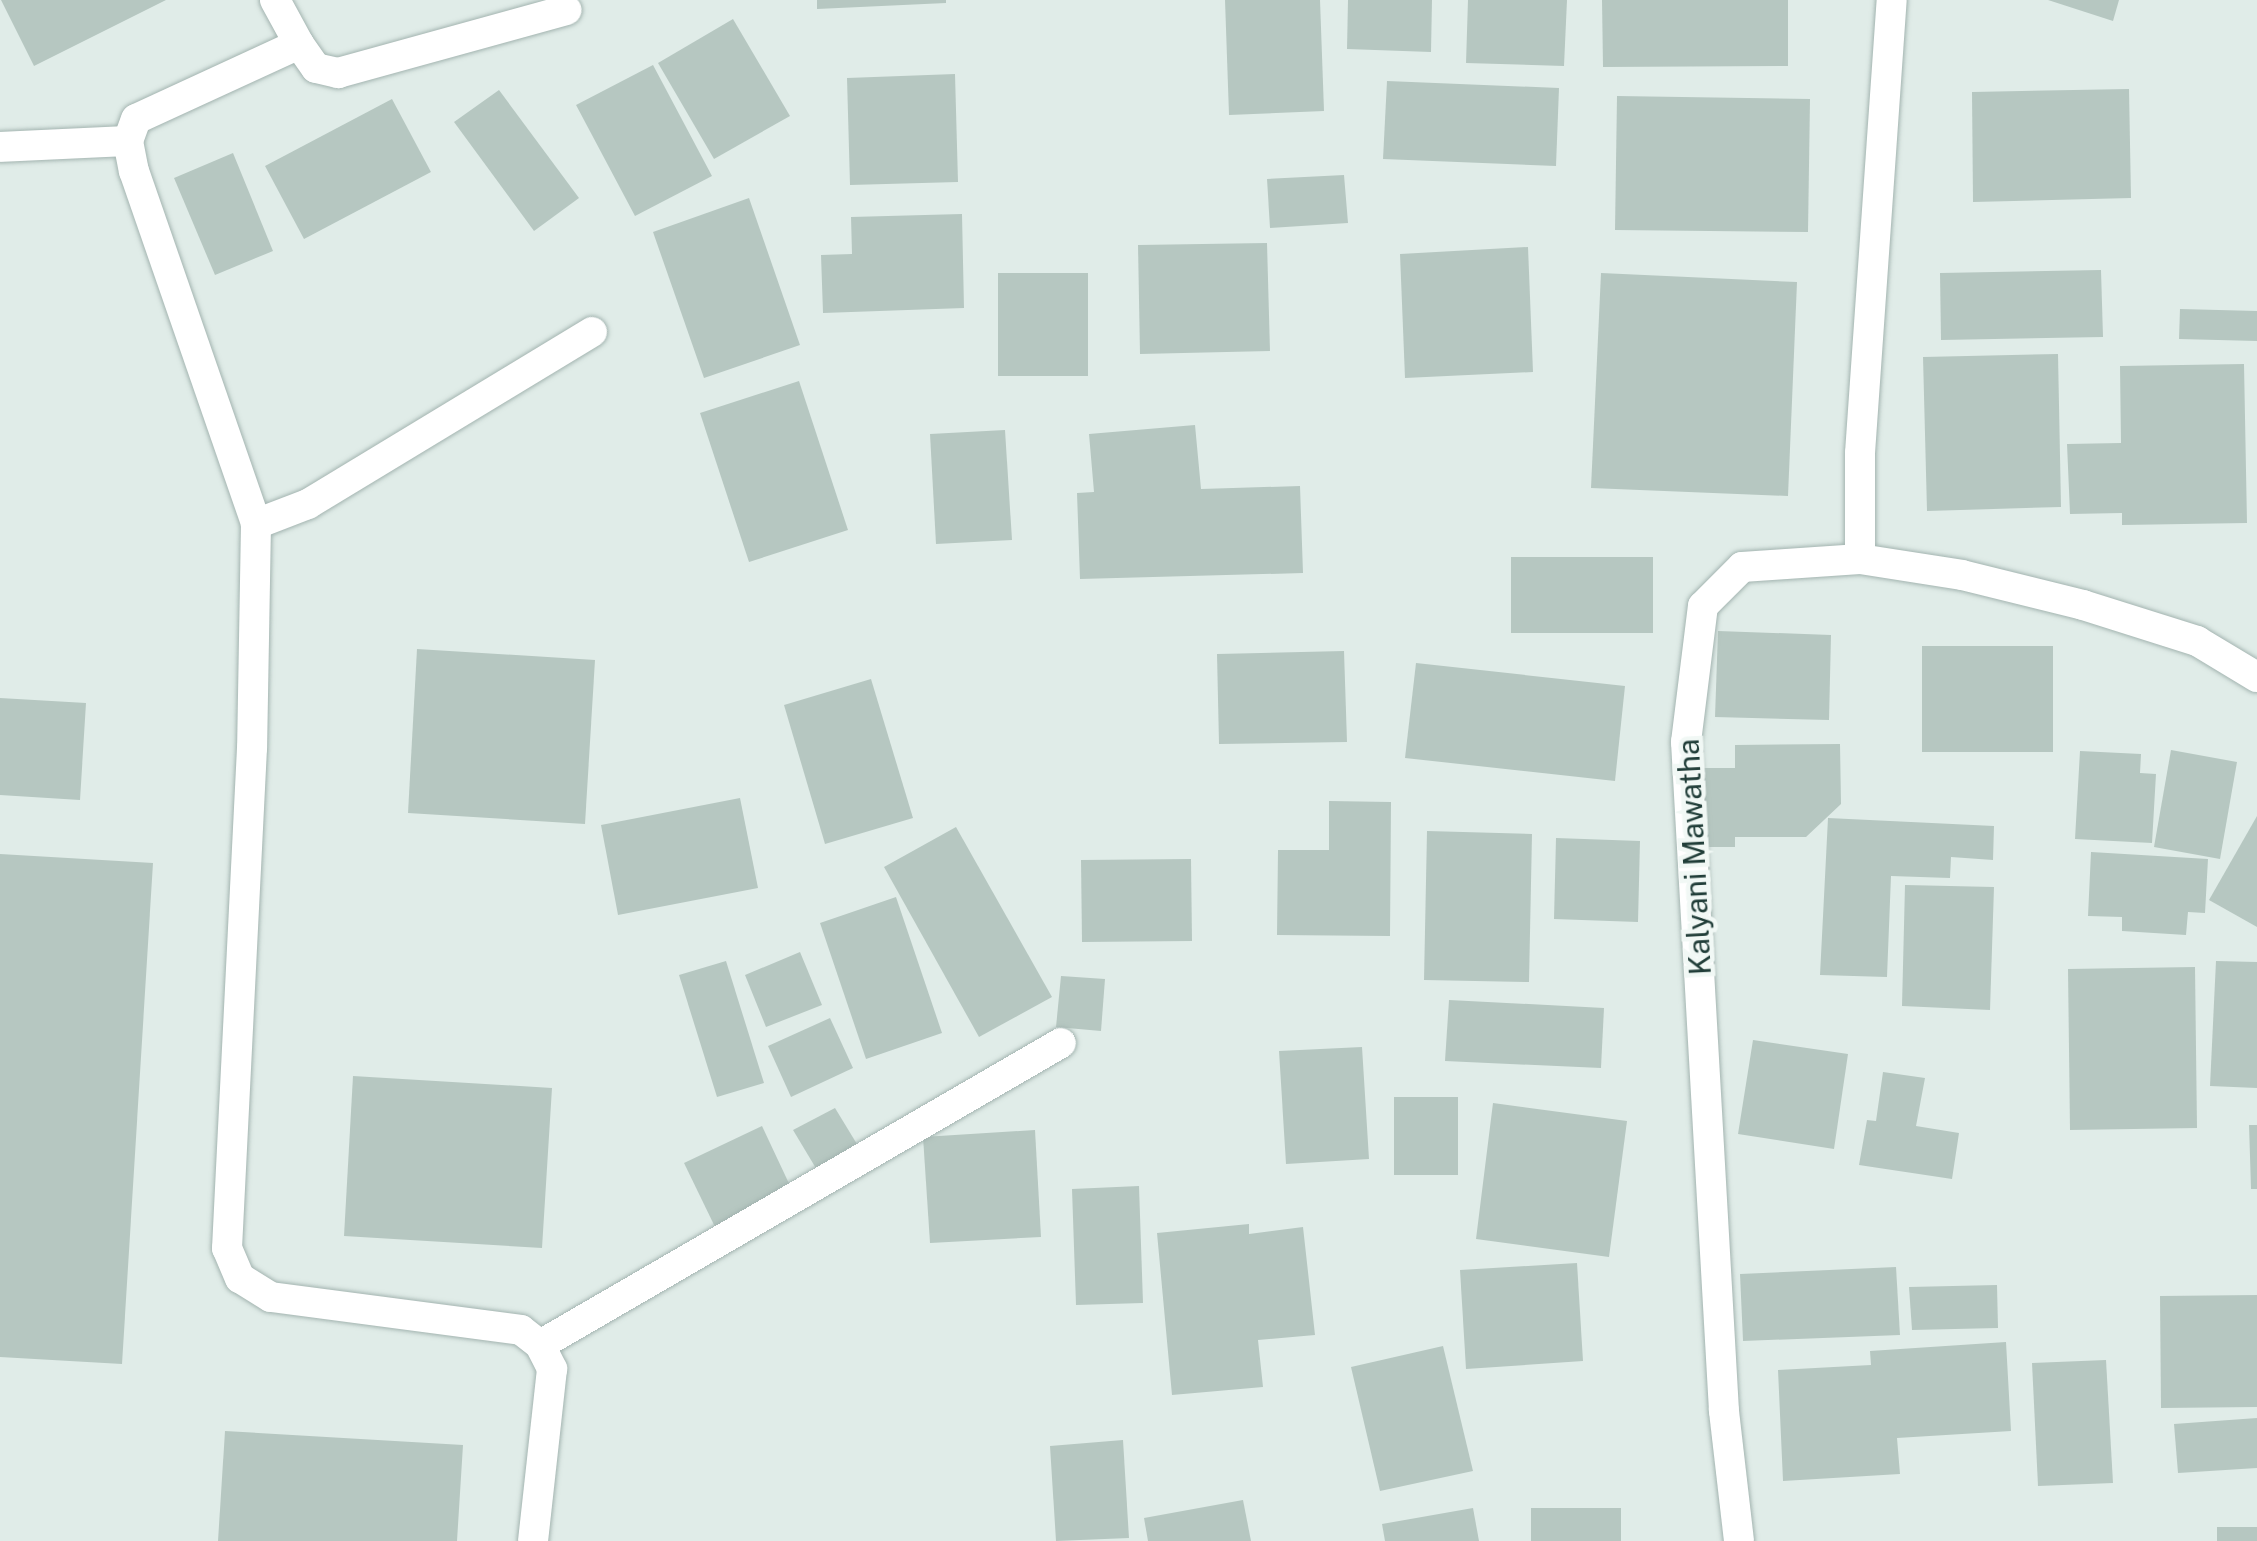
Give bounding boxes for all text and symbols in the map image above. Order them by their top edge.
street label: Kalyani Mawatha [1670,738,1718,976]

